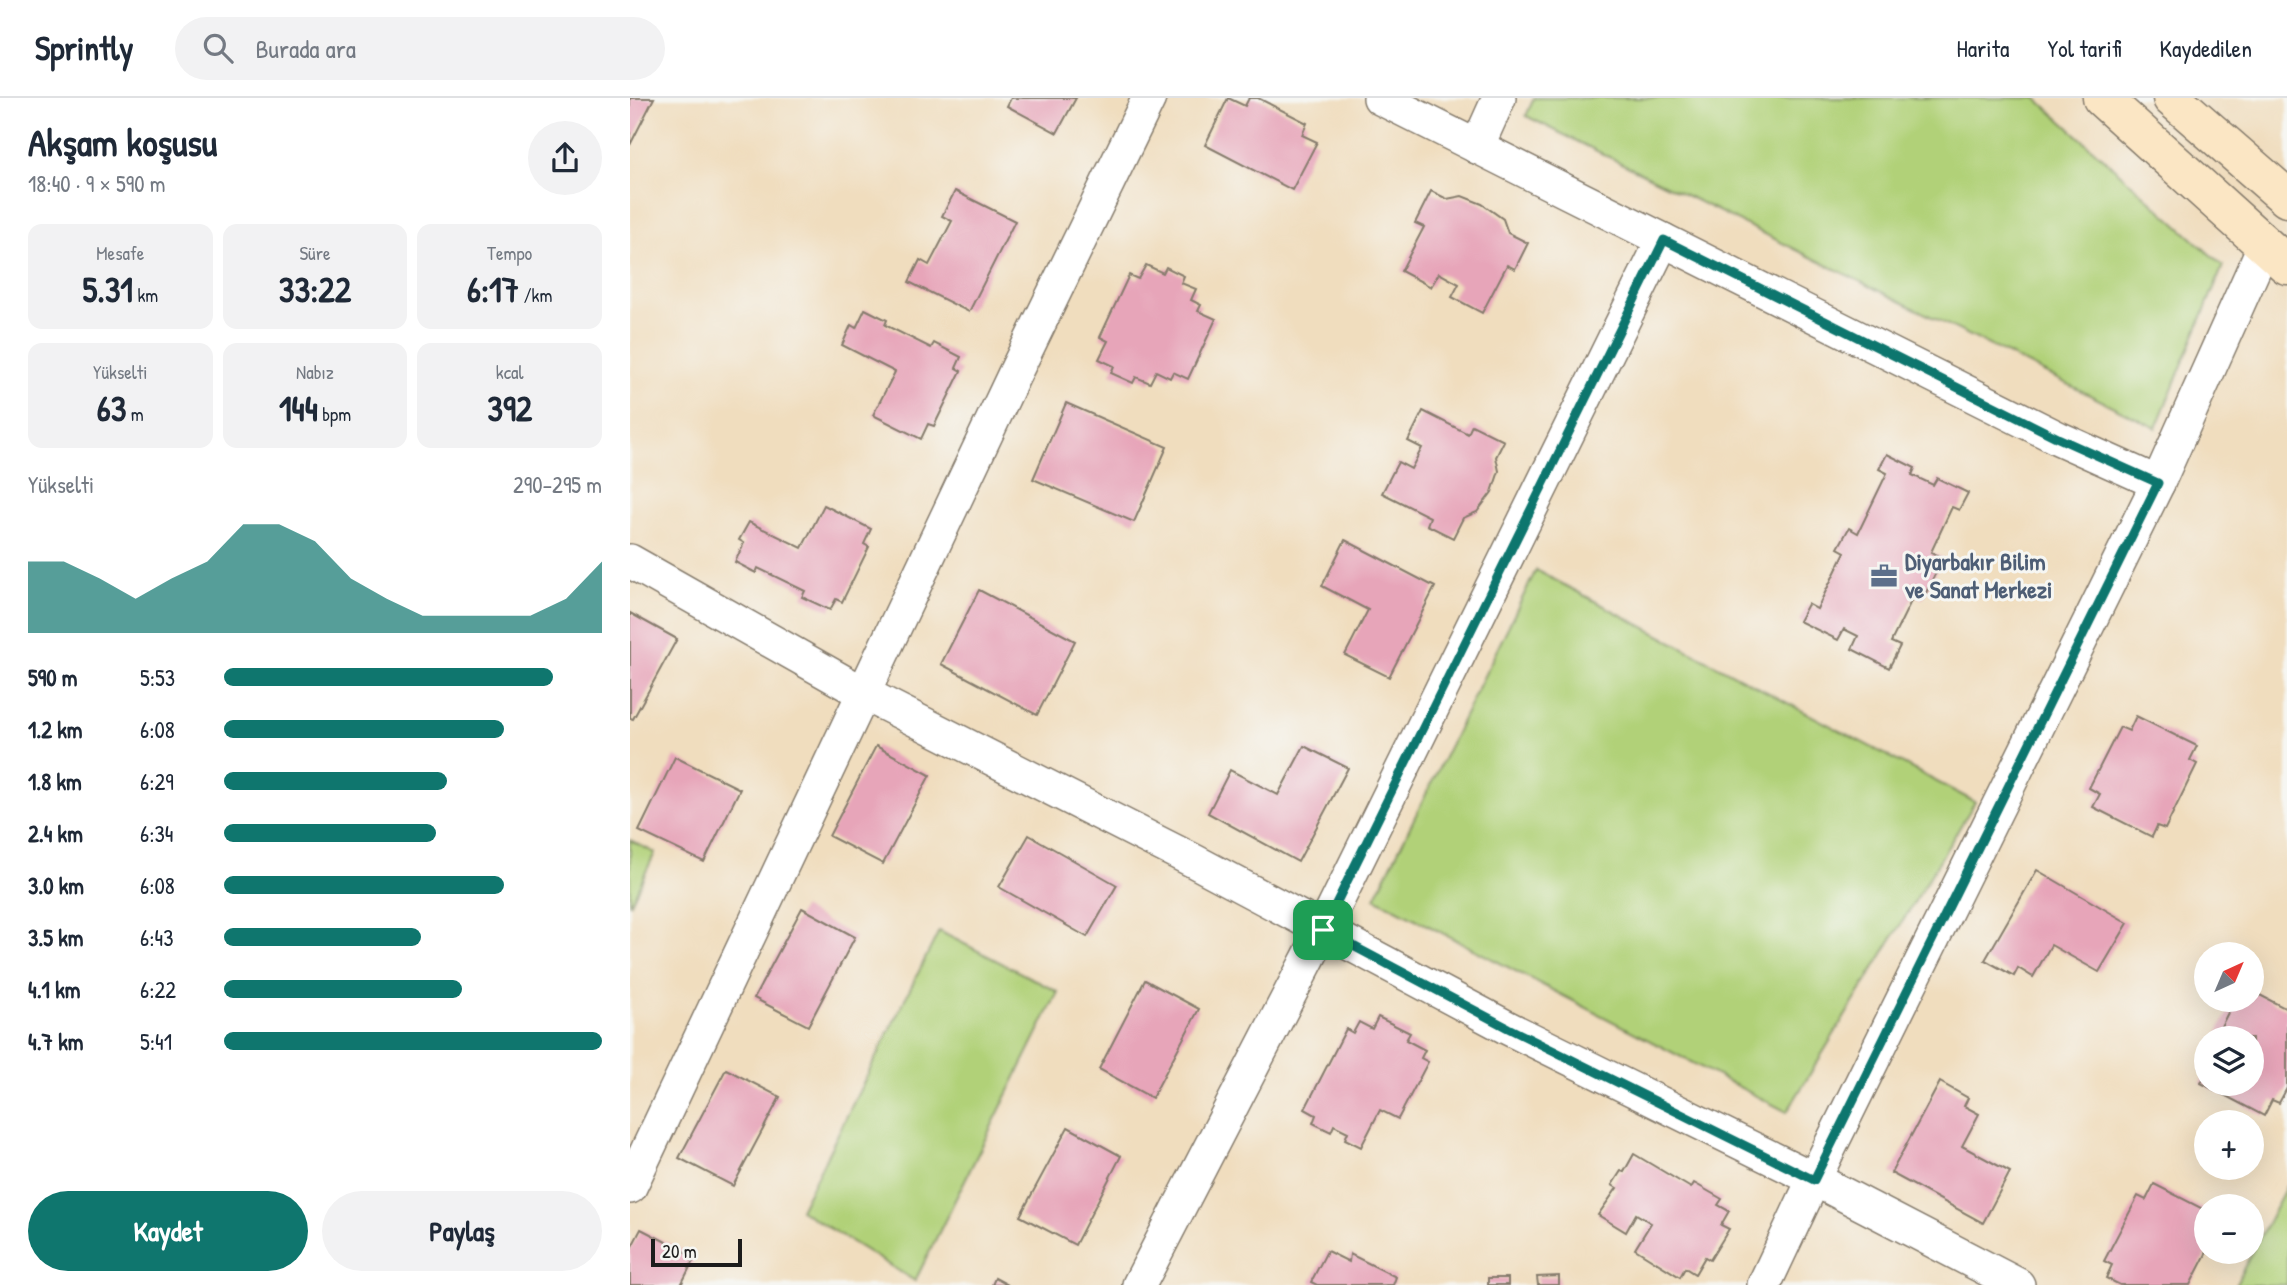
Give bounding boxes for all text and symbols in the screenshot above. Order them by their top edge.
search box [175,17,665,80]
text: Sprintly [35,26,133,70]
icon: search [199,29,237,67]
text: Burada ara [255,31,356,66]
text: Harita [1956,32,2009,64]
text: Yol tarifi [2047,32,2121,64]
text: Kaydedilen [2159,32,2252,64]
text: Akşam koşusu [28,116,217,168]
button: share [528,121,602,195]
text: 18:40 · 9 × 590 m [28,168,165,199]
text: Mesafe [96,240,144,266]
text: Süre [299,240,331,266]
text: Tempo [487,240,532,266]
text: 5.31 [82,266,133,313]
text: 33:22 [279,266,351,313]
text: 6:17 [467,266,519,313]
text: km [133,282,158,308]
text: /km [519,282,552,308]
text: Yükselti [93,359,148,385]
text: Nabız [296,359,334,385]
text: kcal [496,359,524,385]
text: 63 [97,385,127,432]
text: 144 [279,385,318,432]
text: 392 [487,385,532,432]
text: m [127,401,144,427]
text: bpm [318,401,351,427]
text: Yükselti [28,469,94,500]
text: 290–295 m [513,469,602,500]
place label: Diyarbakır Bilim ve Sanat Merkezi [1905,545,2052,605]
office icon: Diyarbakır Bilim ve Sanat Merkezi [1869,561,1899,591]
text: 590 m [28,662,77,693]
text: 5:53 [140,662,175,693]
text: 1.2 km [28,714,83,745]
text: 6:08 [140,714,175,745]
text: 1.8 km [28,766,82,797]
text: 6:29 [140,766,174,797]
text: 2.4 km [28,818,83,849]
text: 6:34 [140,818,173,849]
text: 3.0 km [28,870,84,901]
text: 6:08 [140,870,175,901]
pin [1293,900,1353,960]
icon: arrive [1304,911,1342,949]
text: 3.5 km [28,922,83,953]
text: 6:43 [140,922,173,953]
north arrow [2194,942,2264,1012]
map controls [2194,942,2264,1264]
text: 4.1 km [28,974,80,1005]
text: 6:22 [140,974,176,1005]
text: 4.7 km [28,1026,83,1057]
text: 5:41 [140,1026,172,1057]
button: layers [2194,1026,2264,1096]
button: + [2194,1110,2264,1180]
button: Kaydet [28,1191,308,1271]
button: Paylaş [322,1191,602,1271]
button: − [2194,1194,2264,1264]
scale bar [651,1236,742,1268]
text: 20 m [662,1238,697,1264]

